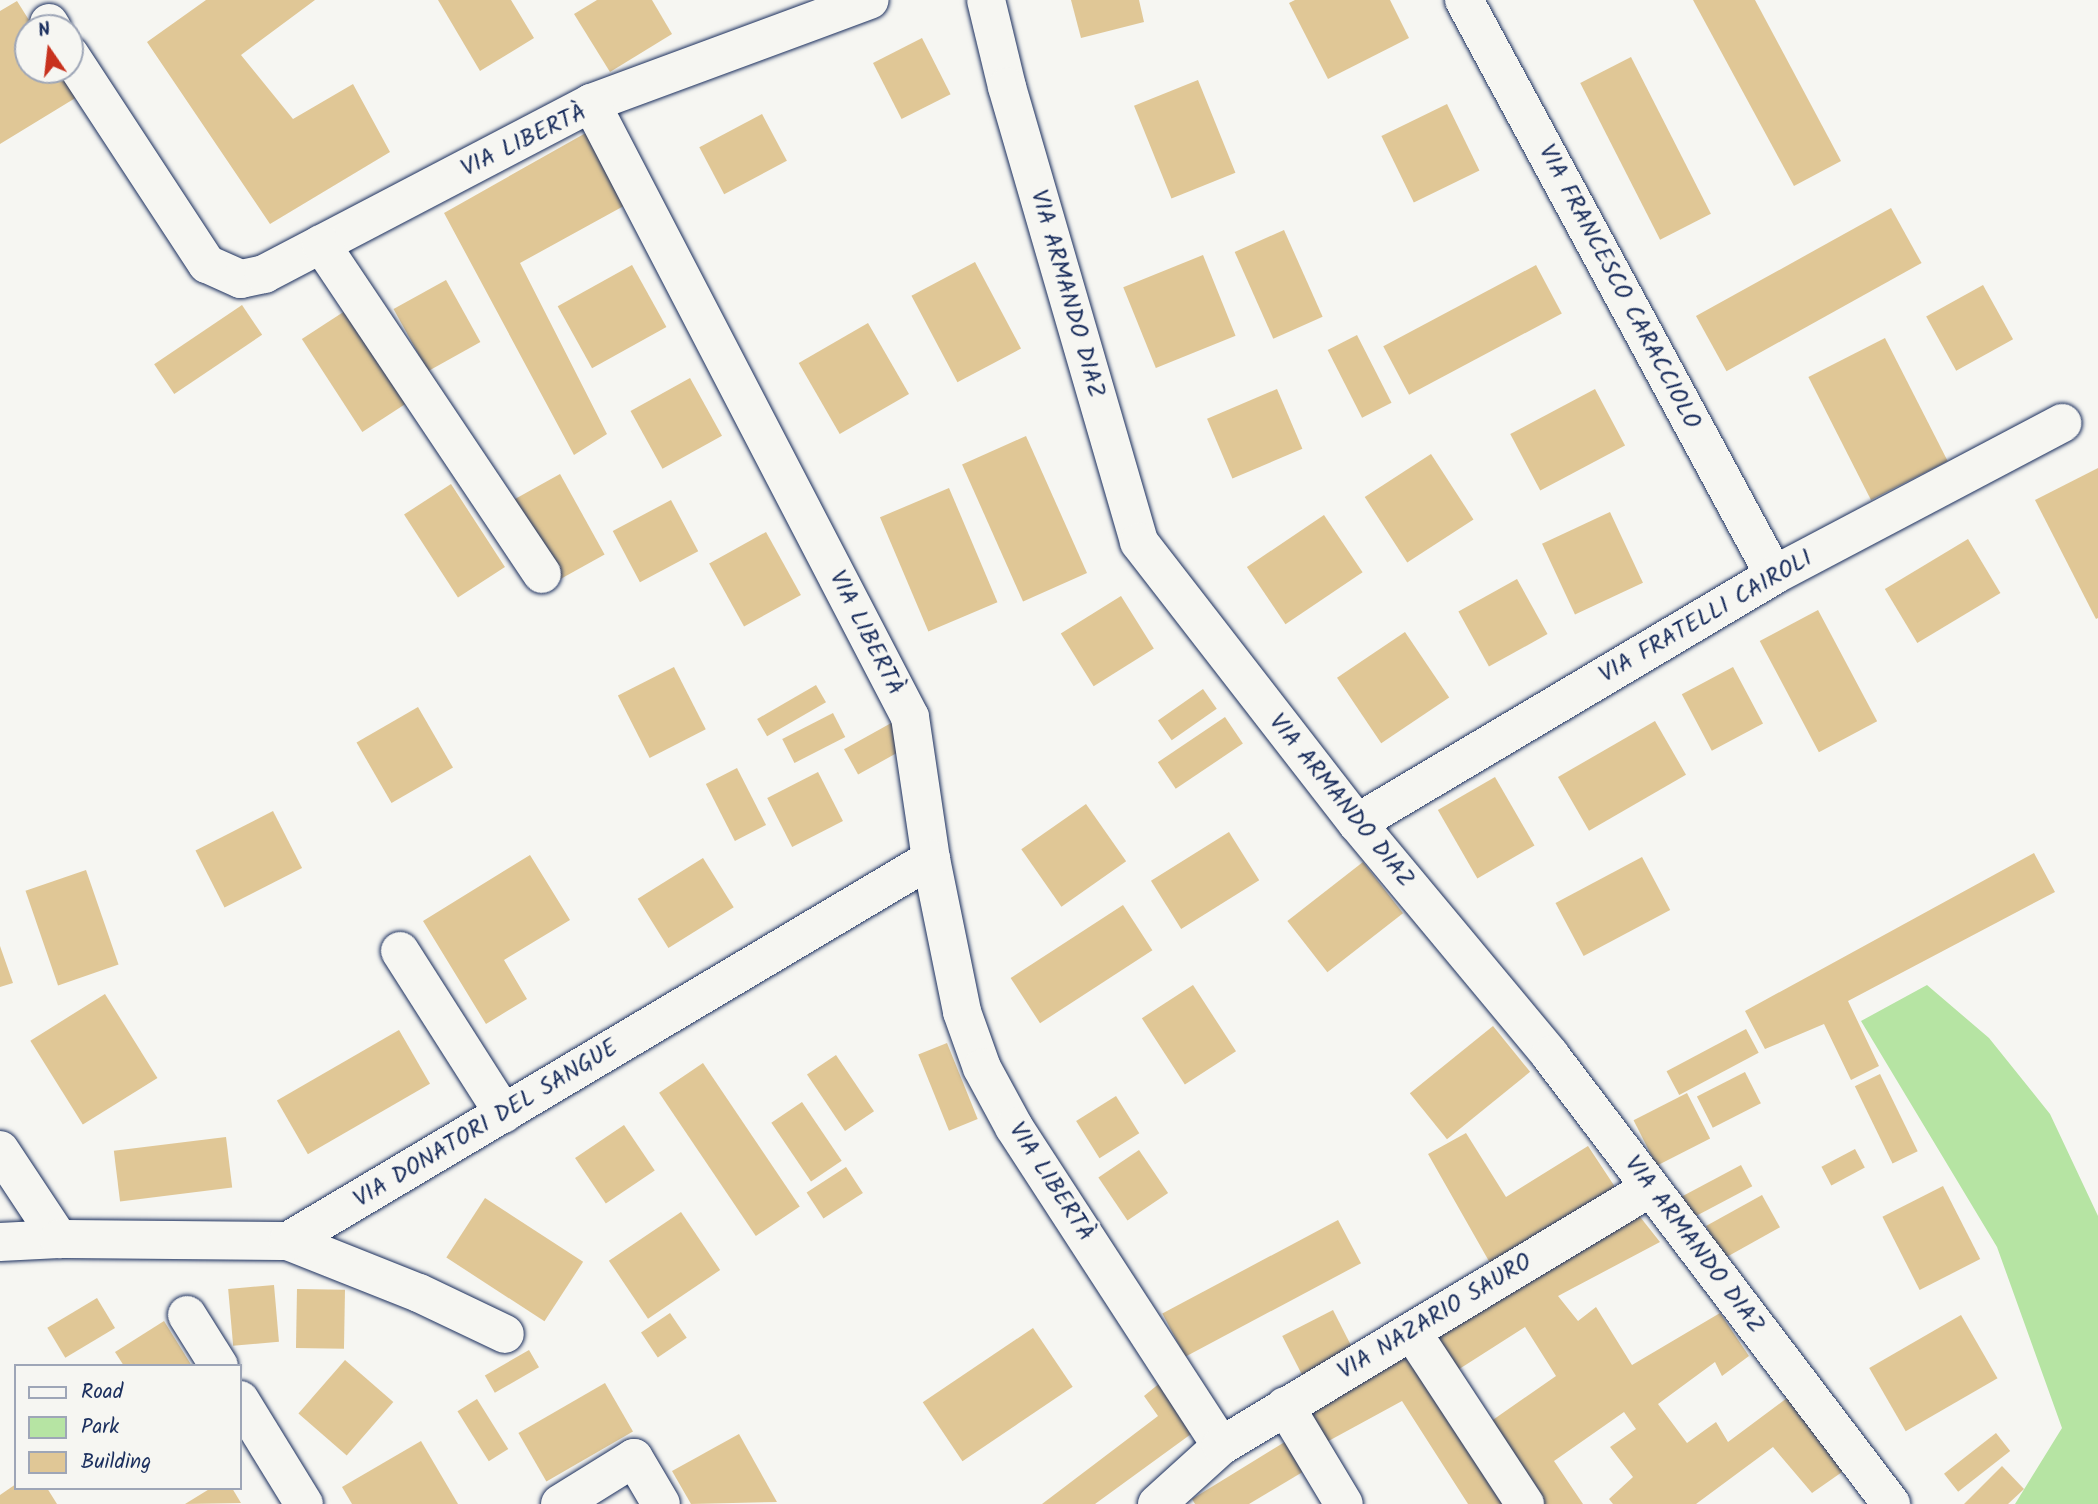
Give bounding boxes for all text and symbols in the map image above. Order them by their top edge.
north arrow [14,14,84,84]
text: N [35,15,54,47]
street label: VIA LIBERTÀ [457,98,591,184]
street label: VIA FRANCESCO CARACCIOLO [1532,140,1706,434]
street label: VIA ARMANDO DIAZ [1024,187,1110,401]
street label: VIA FRATELLI CAIROLI [1594,544,1818,690]
street label: VIA LIBERTÀ [822,566,910,700]
street label: VIA ARMANDO DIAZ [1262,708,1420,894]
street label: VIA DONATORI DEL SANGUE [349,1034,623,1214]
street label: VIA LIBERTÀ [1002,1117,1100,1247]
street label: VIA ARMANDO DIAZ [1618,1150,1770,1340]
street label: VIA NAZARIO SAURO [1333,1248,1537,1386]
legend [14,1364,242,1490]
text: Road [81,1376,123,1409]
text: Park [81,1411,119,1444]
text: Building [81,1446,151,1479]

